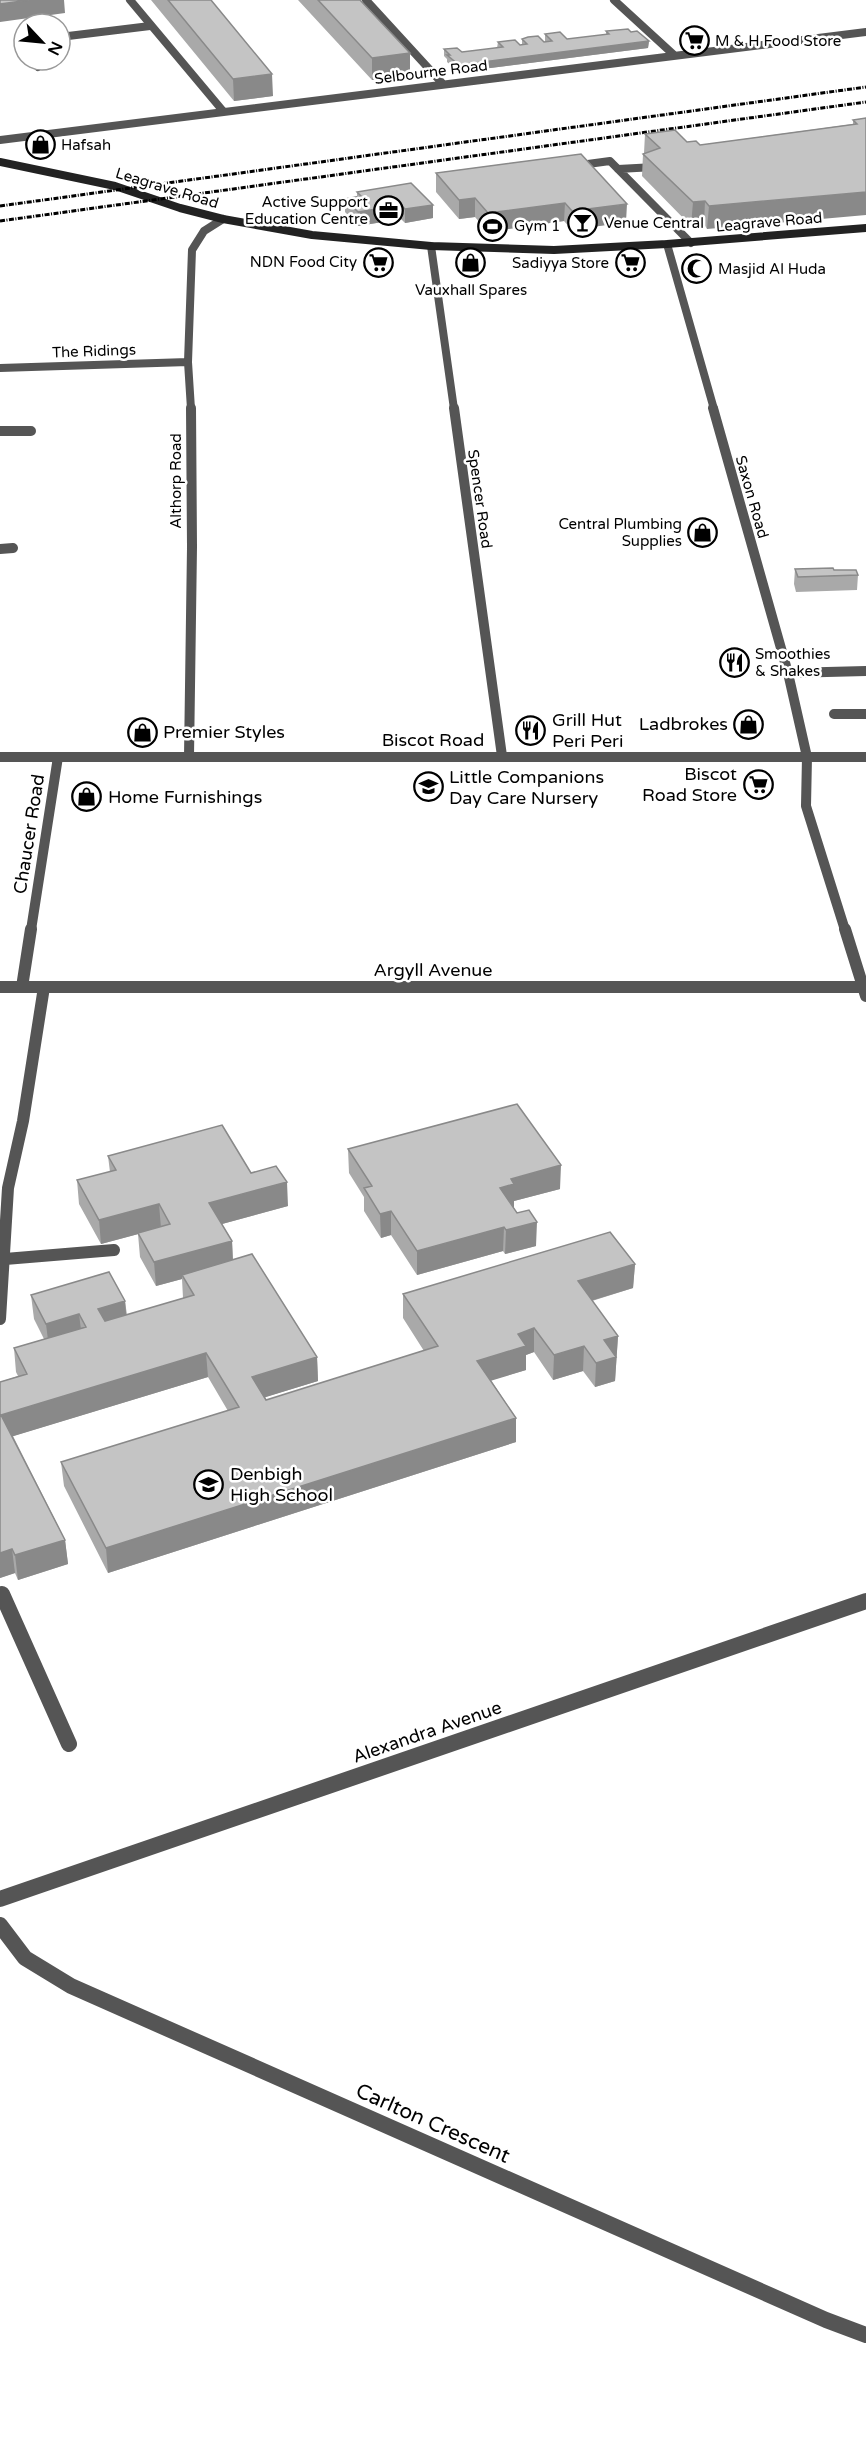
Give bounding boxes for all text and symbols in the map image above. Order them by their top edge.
north arrow [12,12,72,72]
supermarket icon: M & H Food Store [678,25,710,57]
place label: M & H Food Store [715,32,841,50]
text: N [43,38,66,58]
street label: Selbourne Road [373,56,489,88]
shop icon: Hafsah [24,129,56,161]
place label: Hafsah [61,136,111,154]
street label: Leagrave Road [113,164,221,212]
place label: Active Support Education Centre [245,193,368,228]
office icon: Active Support Education Centre [373,195,405,227]
bar icon: Venue Central [567,207,599,239]
street label: Leagrave Road [715,208,823,236]
sports icon: Gym 1 [477,210,509,242]
place label: Venue Central [604,214,704,232]
place label: Gym 1 [514,217,561,235]
supermarket icon: NDN Food City [362,246,394,278]
shop icon: Vauxhall Spares [455,247,487,279]
supermarket icon: Sadiyya Store [614,247,646,279]
place label: NDN Food City [250,253,357,271]
mosque icon: Masjid Al Huda [681,253,713,285]
place label: Sadiyya Store [512,254,609,272]
place label: Masjid Al Huda [718,260,826,278]
place label: Vauxhall Spares [415,281,527,299]
street label: The Ridings [52,341,136,361]
street label: Althorp Road [167,433,185,529]
street label: Spencer Road [464,448,496,550]
street label: Saxon Road [732,453,772,541]
place label: Central Plumbing Supplies [558,515,682,550]
shop icon: Central Plumbing Supplies [687,517,719,549]
place label: Smoothies & Shakes [755,645,830,680]
restaurant icon: Smoothies & Shakes [718,647,750,679]
shop icon: Ladbrokes [733,708,765,740]
place label: Grill Hut Peri Peri [552,709,624,752]
place label: Ladbrokes [639,713,728,735]
restaurant icon: Grill Hut Peri Peri [515,714,547,746]
shop icon: Premier Styles [126,716,158,748]
place label: Premier Styles [163,721,285,743]
street label: Biscot Road [382,729,484,751]
place label: Biscot Road Store [642,763,737,806]
place label: Little Companions Day Care Nursery [449,766,604,809]
supermarket icon: Biscot Road Store [742,768,774,800]
school or university icon: Little Companions Day Care Nursery [412,771,444,803]
street label: Chaucer Road [9,773,49,895]
shop icon: Home Furnishings [71,781,103,813]
place label: Home Furnishings [108,786,262,808]
street label: Argyll Avenue [373,959,493,981]
place label: Denbigh High School [230,1463,333,1506]
school or university icon: Denbigh High School [193,1468,225,1500]
street label: Alexandra Avenue [350,1696,504,1768]
street label: Carlton Crescent [352,2078,514,2169]

